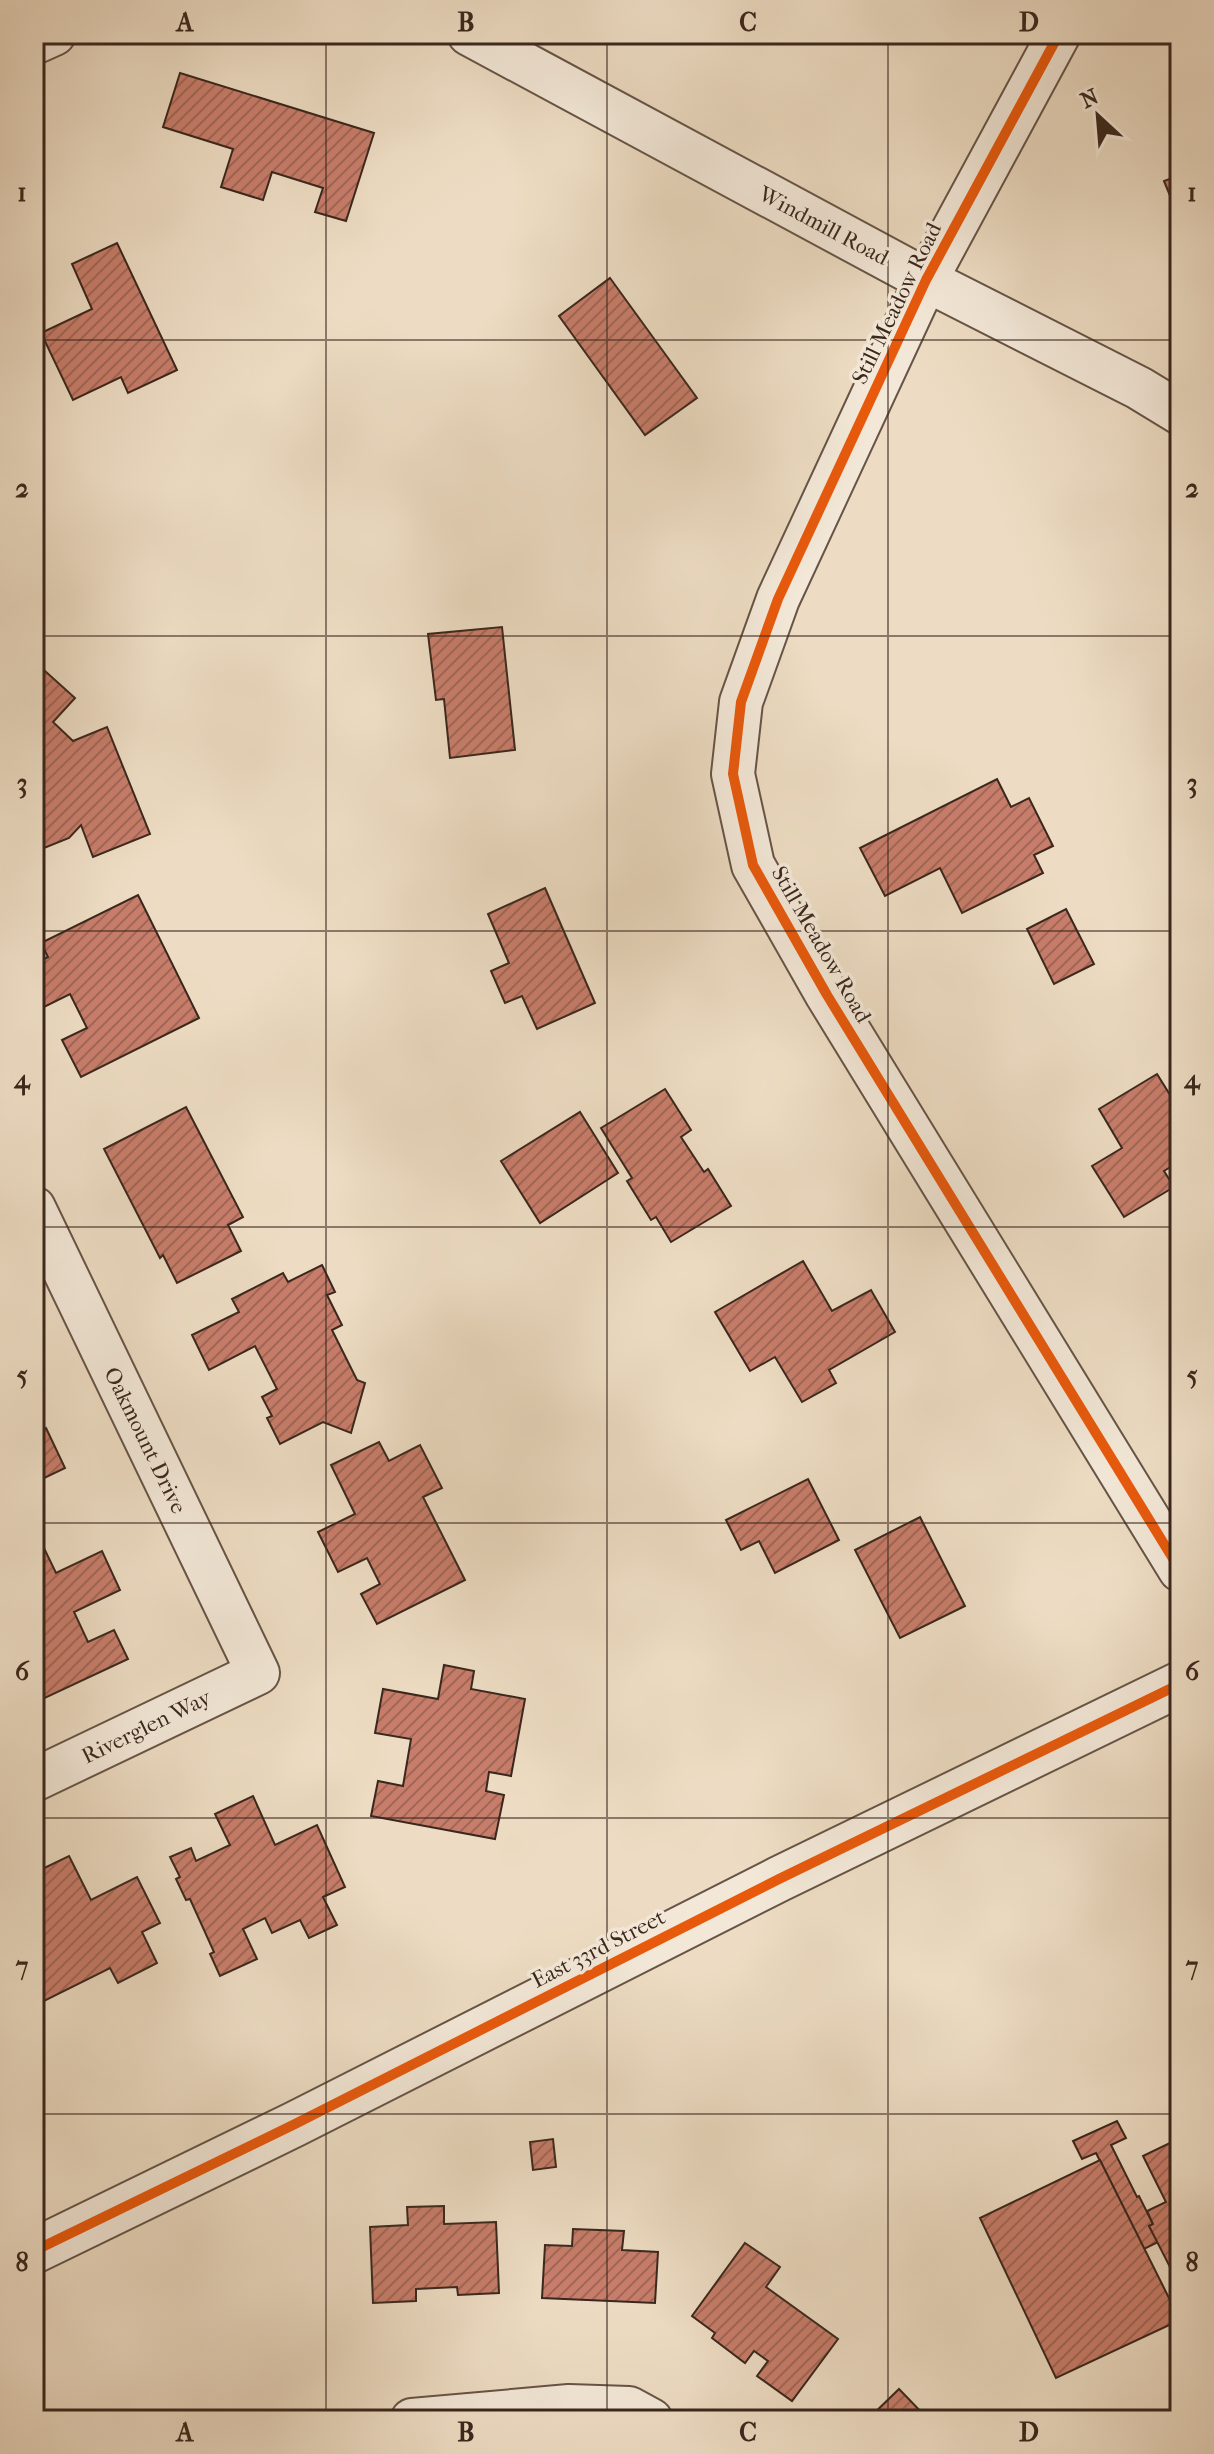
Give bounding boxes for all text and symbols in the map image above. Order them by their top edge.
text: A [175,7,195,38]
text: B [458,7,475,38]
text: C [739,7,757,38]
text: D [1019,7,1039,38]
north arrow [1058,76,1138,156]
text: N [1076,83,1103,114]
text: 1 [17,177,27,208]
text: 1 [1187,177,1197,208]
street label: Windmill Road [753,180,894,271]
street label: Still Meadow Road [847,218,948,388]
text: 2 [15,473,29,504]
text: 2 [1185,473,1199,504]
text: 3 [17,768,27,799]
text: 3 [1187,768,1197,799]
street label: Still Meadow Road [766,862,877,1028]
text: 4 [13,1064,31,1096]
text: 4 [1183,1064,1201,1096]
text: 5 [16,1360,28,1391]
text: 5 [1186,1360,1198,1391]
street label: Oakmount Drive [98,1363,192,1518]
text: 6 [15,1656,30,1687]
text: 6 [1185,1656,1200,1687]
street label: Riverglen Way [78,1684,216,1769]
street label: East 33rd Street [527,1904,670,1994]
text: 7 [15,1951,29,1982]
text: 7 [1185,1951,1199,1982]
text: 8 [15,2247,29,2278]
text: 8 [1185,2247,1199,2278]
text: A [175,2417,195,2448]
text: B [458,2417,475,2448]
text: C [739,2417,757,2448]
text: D [1019,2417,1039,2448]

